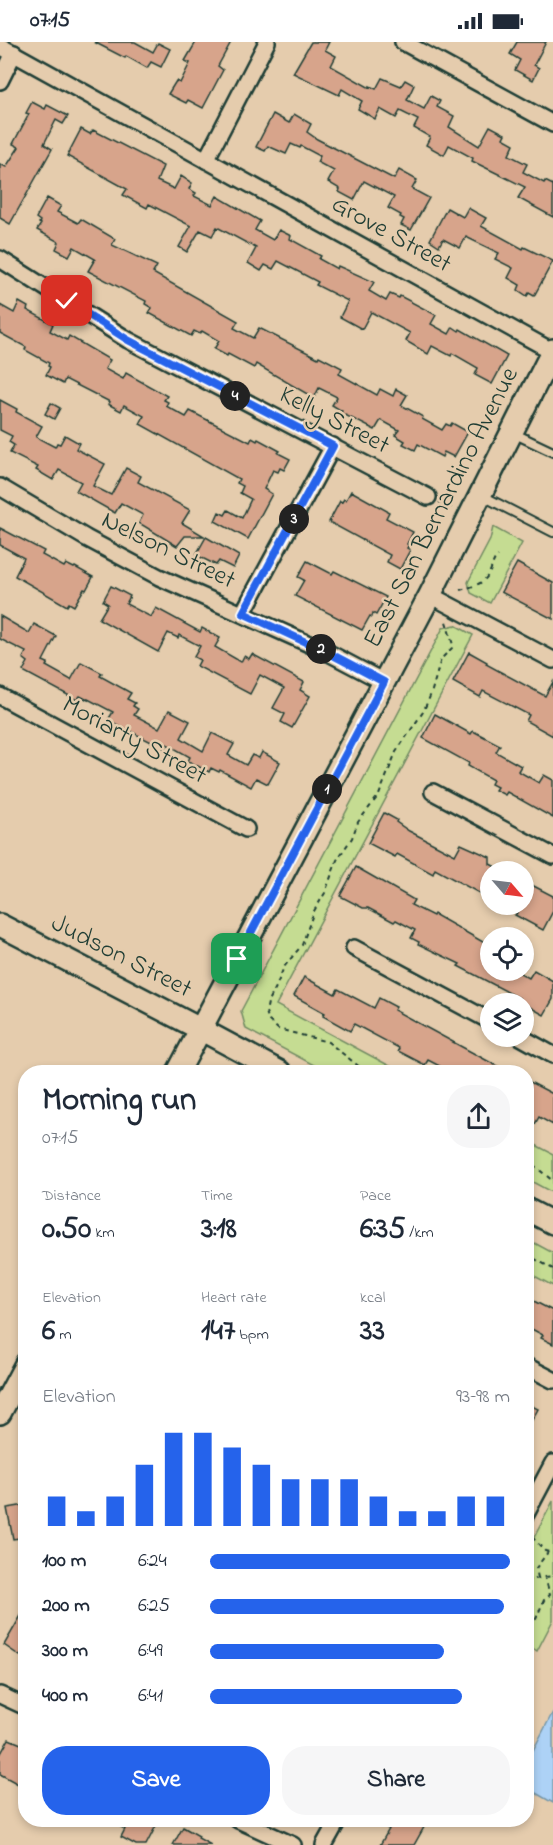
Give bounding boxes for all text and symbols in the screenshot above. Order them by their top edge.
text: 07:15 [30,5,70,37]
street label: Grove Street [324,186,458,284]
pin [41,275,92,326]
icon: check [50,284,83,317]
street label: East San Bernardino Avenue [355,361,530,655]
street label: Kelly Street [272,377,396,465]
pin: 4 [220,381,250,411]
text: 4 [232,384,238,408]
street label: Nelson Street [94,502,242,600]
pin: 3 [279,504,309,534]
text: 3 [291,507,297,531]
pin: 2 [306,634,336,664]
text: 2 [317,637,325,661]
street label: Moriarty Street [55,687,214,795]
pin: 1 [312,774,342,804]
text: 1 [324,777,330,801]
north arrow [480,861,534,915]
map controls [480,861,534,1047]
street label: Judson Street [44,905,198,1009]
button: locate [480,927,534,981]
pin [211,933,262,984]
icon: arrive [220,942,253,975]
button: layers [480,993,534,1047]
text: Morning run [42,1077,196,1125]
button: share [447,1085,510,1148]
text: 07:15 [42,1124,78,1153]
text: Distance [42,1184,101,1208]
text: Time [201,1184,233,1208]
text: Pace [360,1184,391,1208]
text: 0.50 [42,1208,91,1252]
text: 3:18 [201,1208,237,1252]
text: 6:35 [360,1208,405,1252]
text: km [91,1221,115,1245]
text: /km [405,1221,434,1245]
text: Elevation [42,1286,101,1310]
text: Heart rate [201,1286,267,1310]
text: kcal [360,1286,385,1310]
text: 6 [42,1310,55,1354]
text: 147 [201,1310,235,1354]
text: 33 [360,1310,385,1354]
text: m [55,1323,72,1347]
text: bpm [235,1323,269,1347]
text: Elevation [42,1383,116,1412]
text: 93–98 m [456,1383,510,1412]
text: 100 m [42,1547,86,1576]
text: 6:24 [138,1547,167,1576]
text: 200 m [42,1592,90,1621]
text: 6:25 [138,1592,170,1621]
text: 300 m [42,1637,88,1666]
text: 6:49 [138,1637,163,1666]
text: 400 m [42,1682,88,1711]
text: 6:41 [138,1682,163,1711]
button: Save [42,1746,270,1815]
button: Share [282,1746,510,1815]

